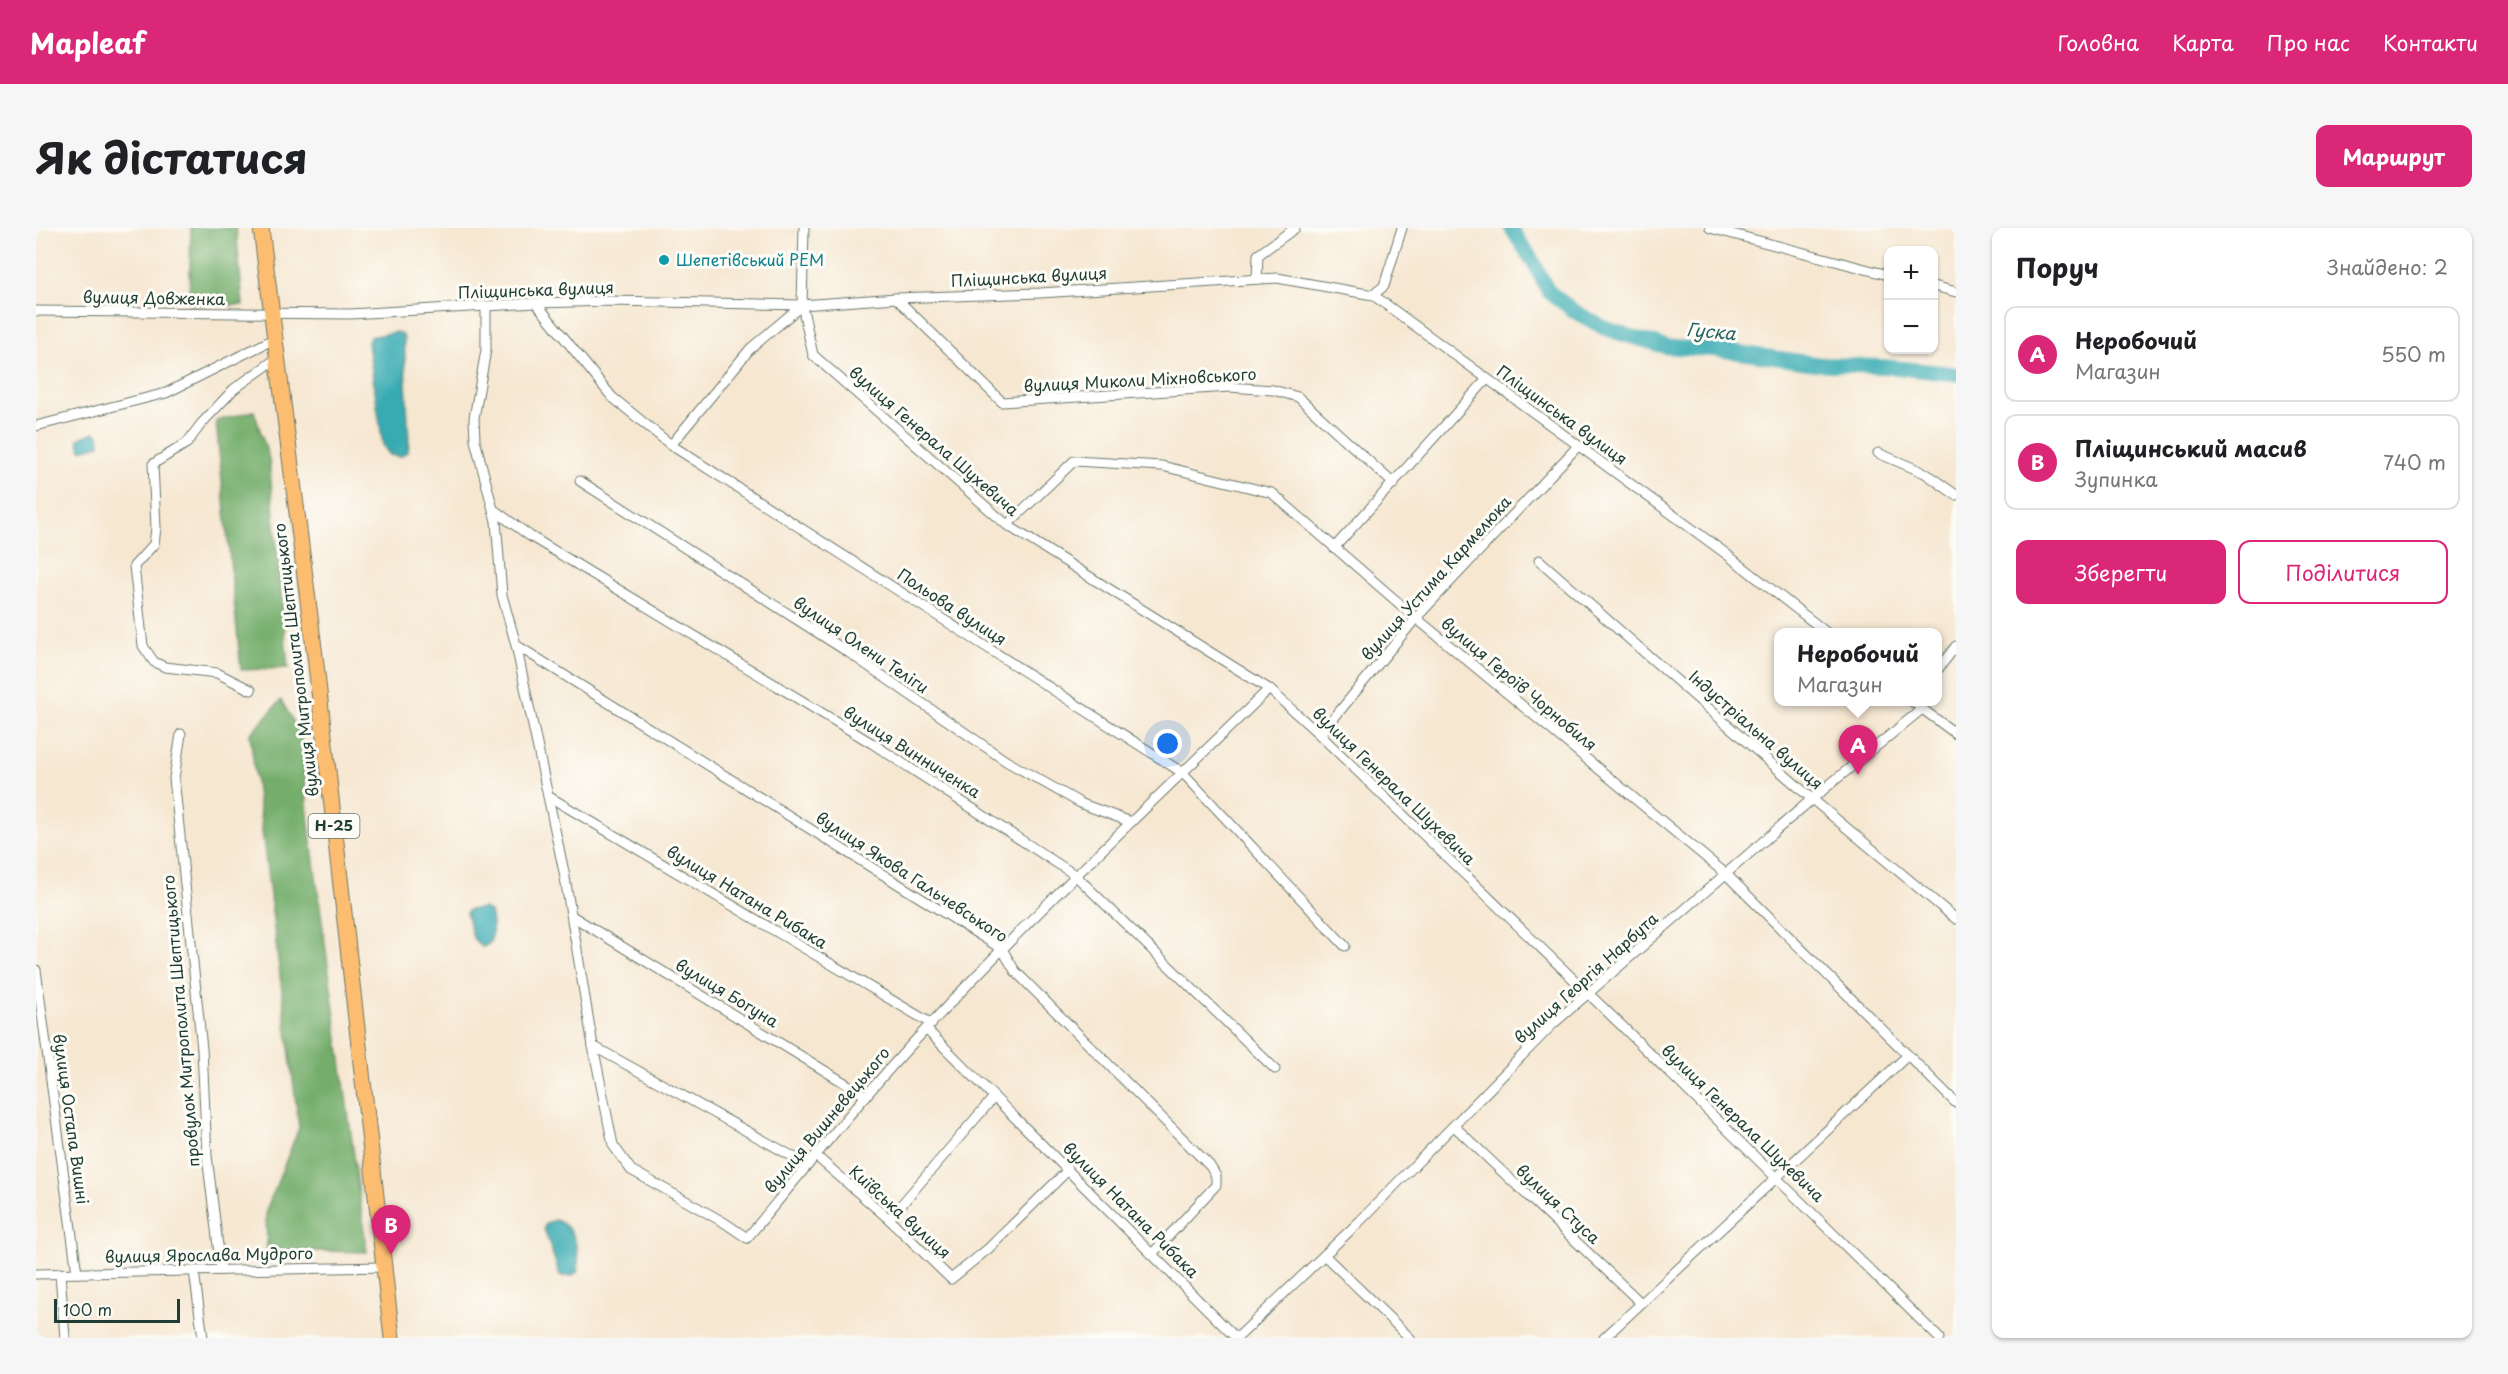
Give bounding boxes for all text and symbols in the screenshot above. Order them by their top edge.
text: Mapleaf [30,21,146,64]
text: Головна [2058,26,2139,58]
text: Карта [2172,26,2234,58]
text: Про нас [2267,26,2350,58]
text: Контакти [2383,26,2478,58]
text: Як дістатися [36,125,308,188]
button: Маршрут [2316,125,2472,187]
map controls [1884,246,1938,354]
button: + [1884,246,1938,300]
place label: Шепетівський РЕМ [676,247,824,271]
text: Поруч [2016,248,2099,287]
text: Знайдено: 2 [2327,252,2448,282]
marker: Шепетівський РЕМ [657,253,671,267]
street label: Пліщинська вулиця [950,260,1108,292]
street label: Пліщинська вулиця [458,274,614,304]
street label: вулиця Довженка [83,284,225,310]
button: − [1884,300,1938,354]
water label: Гуска [1686,315,1738,346]
text: Неробочий [2075,323,2197,356]
text: A [2030,339,2045,369]
text: 550 m [2381,339,2446,369]
text: Магазин [2075,356,2161,386]
street label: Пліщинська вулиця [1492,359,1633,470]
street label: вулиця Генерала Шухевича [844,360,1025,521]
street label: вулиця Миколи Міхновського [1023,361,1257,397]
text: Пліщинський масив [2075,431,2307,464]
text: B [2031,447,2044,477]
text: 740 m [2383,447,2446,477]
text: Зупинка [2075,464,2158,494]
street label: вулиця Устима Кармелюка [1355,490,1516,665]
street label: вулиця Митрополита Шептицького [266,522,324,798]
button: Зберегти [2016,540,2226,604]
button: Поділитися [2238,540,2448,604]
street label: Польова вулиця [893,562,1012,651]
street label: вулиця Олени Теліги [789,590,934,698]
street label: вулиця Героїв Чорнобиля [1437,611,1603,756]
popup [1774,628,1942,706]
text: Неробочий [1797,636,1919,669]
street label: Індустріальна вулиця [1684,664,1829,794]
text: Магазин [1797,669,1883,699]
street label: вулиця Винниченка [839,699,986,803]
street label: вулиця Генерала Шухевича [1308,701,1482,870]
pin: A [1838,726,1878,775]
your location [1153,729,1182,758]
street label: вулиця Якова Гальчевського [812,805,1013,947]
road number: Н-25 [308,814,360,838]
street label: вулиця Натана Рибака [663,839,832,954]
street label: провулок Митрополита Шептицького [155,874,205,1168]
street label: вулиця Георгія Нарбута [1508,906,1663,1048]
street label: вулиця Богуна [672,952,784,1032]
street label: вулиця Остапа Вишні [48,1032,96,1206]
street label: вулиця Генерала Шухевича [1657,1038,1831,1207]
street label: вулиця Вишневецького [758,1041,895,1198]
street label: вулиця Натана Рибака [1058,1136,1205,1283]
street label: вулиця Стуса [1511,1158,1606,1249]
street label: Київська вулиця [844,1159,957,1264]
pin: B [372,1206,410,1255]
street label: вулиця Ярослава Мудрого [105,1240,313,1268]
scale bar [54,1296,180,1324]
text: 100 m [63,1297,112,1321]

